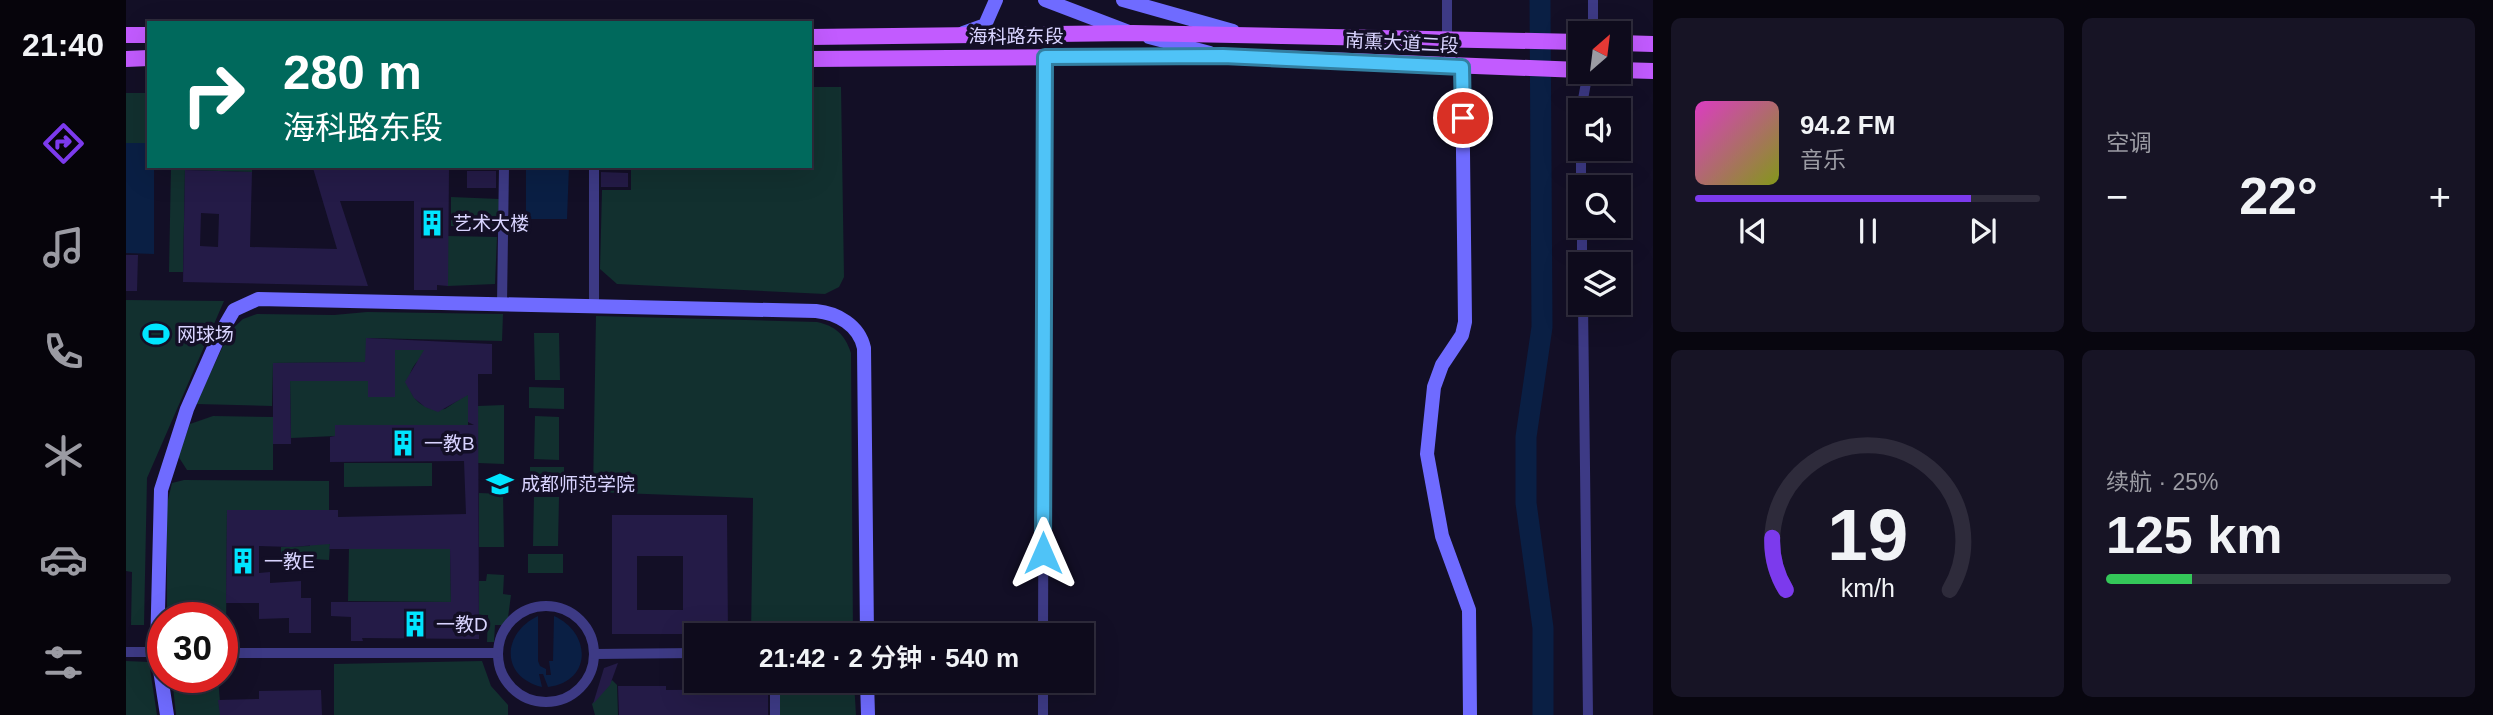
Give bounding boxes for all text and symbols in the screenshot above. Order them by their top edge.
north arrow [1568,21,1631,84]
map controls [1568,21,1631,315]
street label: 海科路东段 [968,26,1064,47]
text: 21:40 [22,27,104,63]
street label: 南熏大道二段 [1345,30,1459,56]
text: 280 m [283,45,422,99]
icon: right [168,49,259,140]
pin [1433,88,1493,148]
button: sound [1568,98,1631,161]
icon: arrive [1444,99,1482,137]
text: 海科路东段 [283,110,443,146]
text: 94.2 FM [1800,110,1895,140]
icon: directions [39,119,88,168]
text: 空调 [2106,130,2152,156]
text: 音乐 [1800,147,1846,173]
text: 22° [2239,167,2318,225]
button: search [1568,175,1631,238]
text: − [2106,176,2128,218]
text: + [2429,176,2451,218]
building icon: 艺术大楼 [417,208,447,238]
icon: previous [1734,212,1772,250]
icon: pause [1849,212,1887,250]
icon: next [1964,212,2002,250]
place label: 艺术大楼 [453,213,529,234]
icon: music [39,223,88,272]
button: layers [1568,252,1631,315]
sports icon: 网球场 [141,319,171,349]
place label: 网球场 [177,324,234,345]
icon: phone [39,327,88,376]
building icon: 一教B [388,428,418,458]
icon: climate [39,431,88,480]
place label: 一教B [424,433,475,454]
school or university icon: 成都师范学院 [485,469,515,499]
text: 续航 · 25% [2106,469,2218,495]
place label: 成都师范学院 [521,474,635,495]
text: 19 [1827,494,1908,575]
text: 125 km [2106,506,2282,564]
position arrow [1006,516,1080,590]
icon: car [39,535,88,584]
building icon: 一教E [228,546,258,576]
place label: 一教E [264,551,315,572]
text: km/h [1840,573,1895,601]
speed limit sign: 30 [147,602,238,693]
building icon: 一教D [400,609,430,639]
place label: 一教D [436,614,488,635]
icon: filters [39,638,88,687]
text: 21:42 · 2 分钟 · 540 m [759,643,1019,673]

